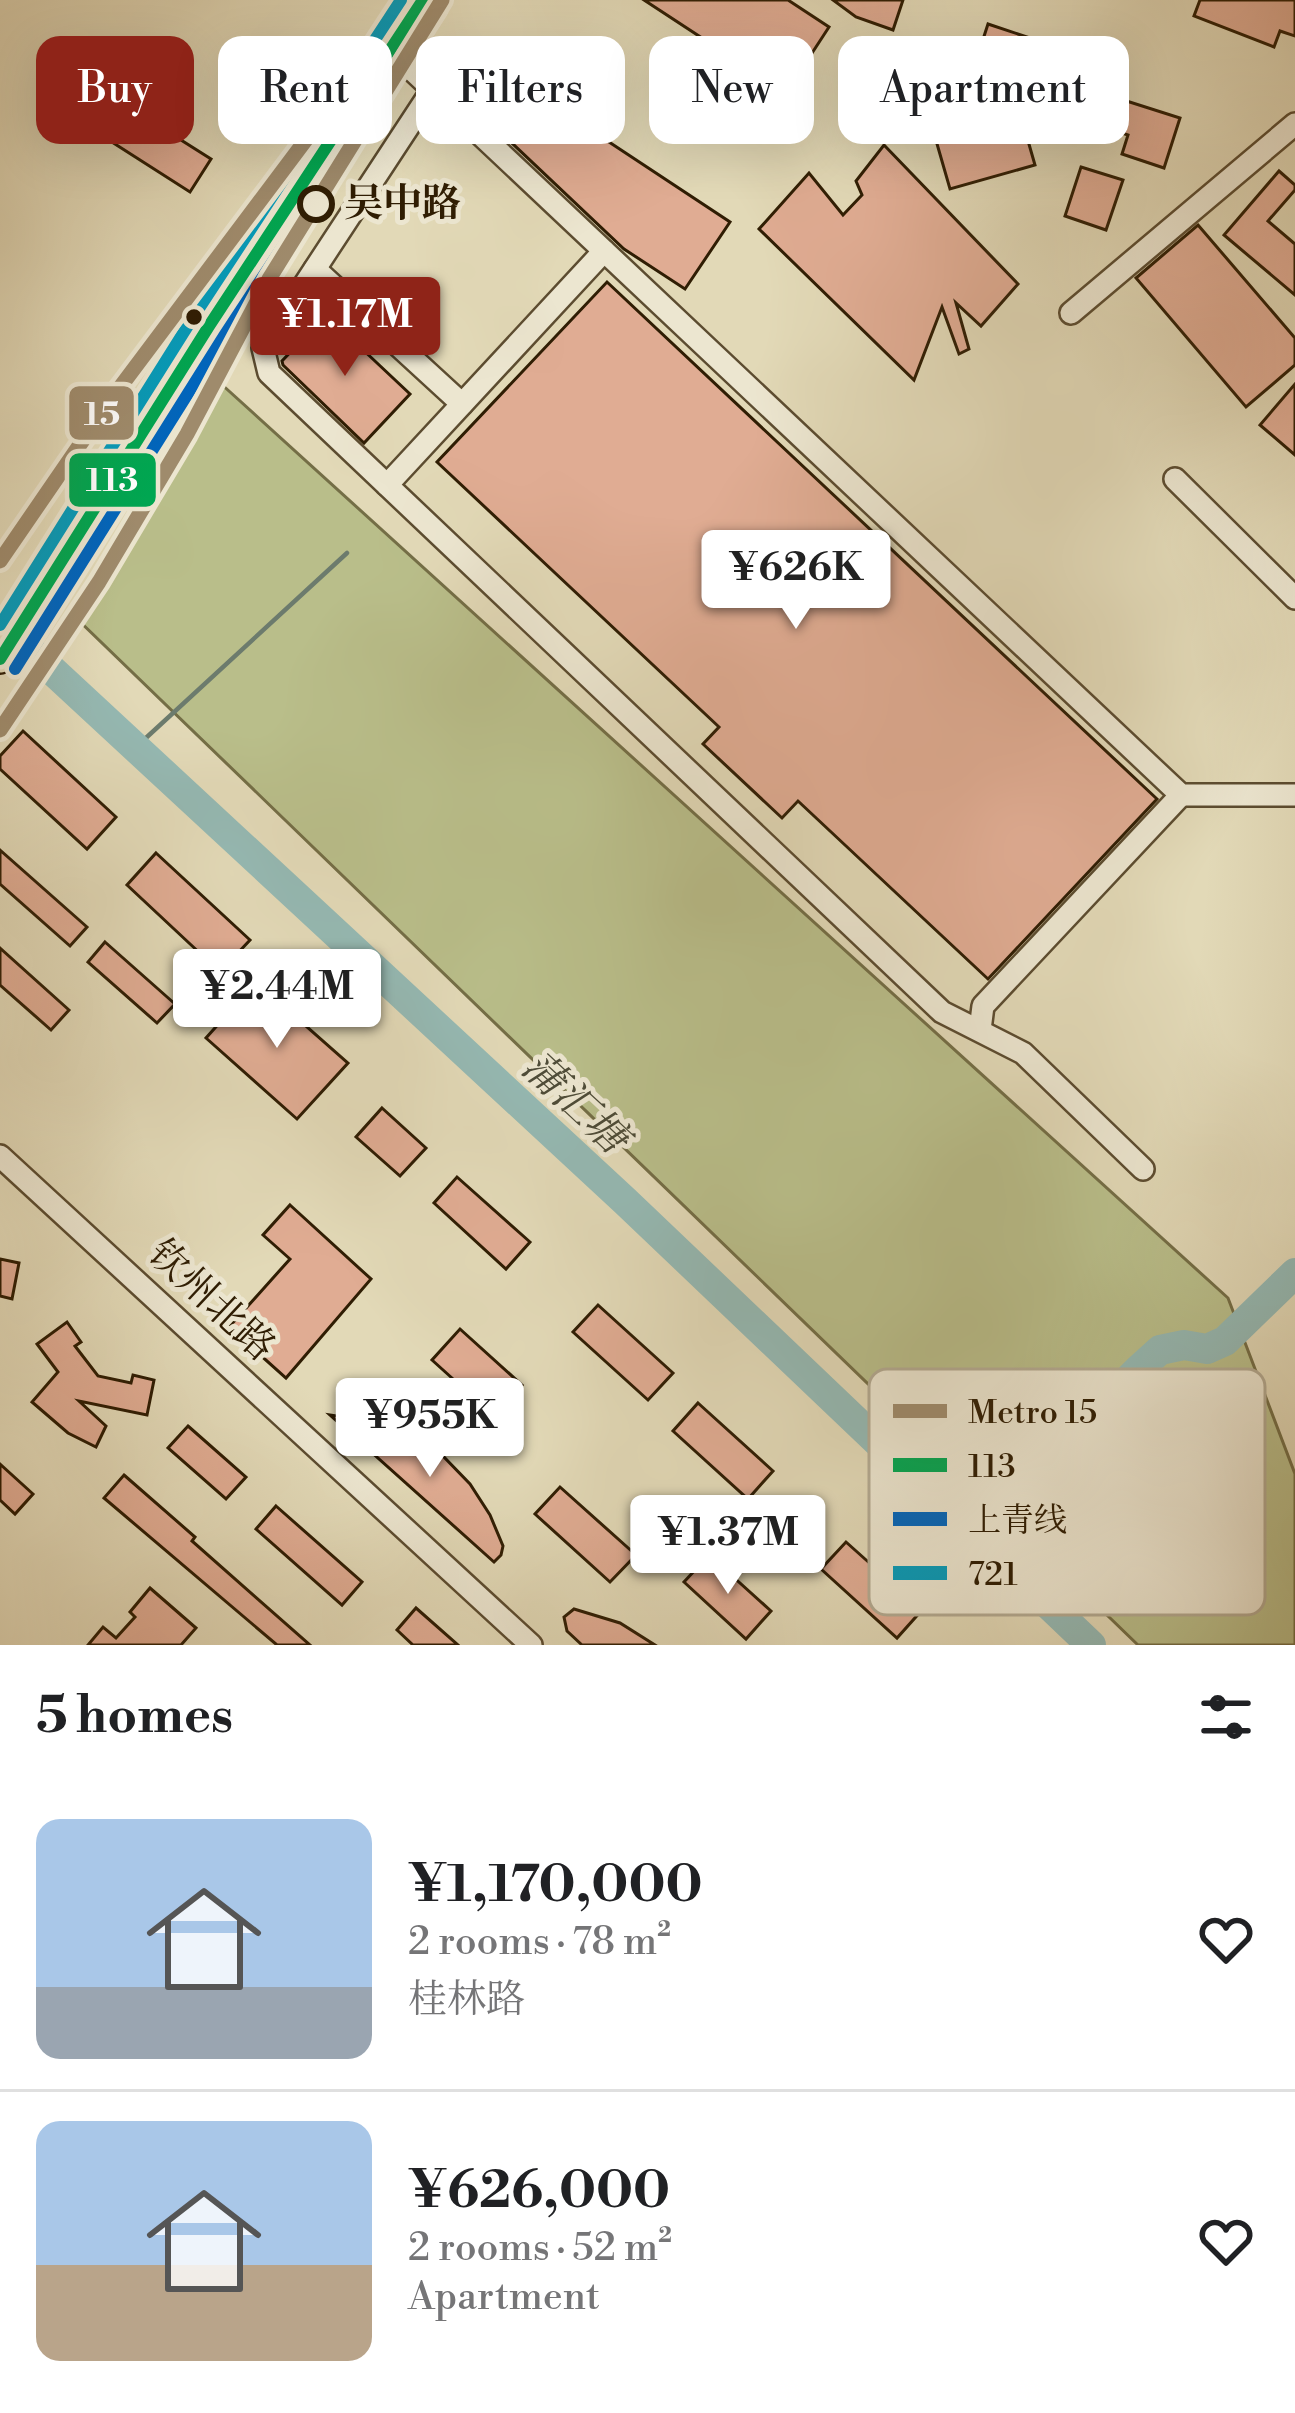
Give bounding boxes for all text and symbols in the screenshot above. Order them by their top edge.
chip: Buy [36,36,194,144]
chip: Rent [218,36,392,144]
chip: Filters [416,36,625,144]
chip: New [649,36,814,144]
chip: Apartment [838,36,1129,144]
place label: 吴中路 [344,180,461,229]
marker: 吴中路 [299,187,333,221]
pin: ¥1.17M [247,277,443,379]
text: ¥1.17M [277,291,413,340]
unlabelled marker [183,306,205,328]
line badge: 15 [67,384,136,442]
text: 15 [84,395,120,436]
line badge: 113 [67,451,158,509]
text: 113 [86,461,138,502]
pin: ¥626K [712,530,880,632]
text: ¥626K [728,544,864,593]
pin: ¥2.44M [179,949,375,1051]
text: ¥2.44M [200,963,354,1012]
water label: 蒲汇塘 [510,1041,643,1169]
street label: 钦州北路 [137,1230,285,1372]
legend [869,1369,1265,1615]
pin: ¥955K [346,1378,514,1480]
text: ¥955K [363,1392,497,1441]
text: Metro 15 [968,1393,1097,1434]
text: 113 [968,1447,1016,1488]
pin: ¥1.37M [630,1495,826,1597]
text: 上青线 [968,1501,1067,1542]
text: ¥1.37M [657,1509,799,1558]
text: 721 [968,1555,1018,1596]
icon: filters [1193,1684,1259,1750]
text: 5 homes [36,1685,233,1749]
text: ¥1,170,000 [408,1854,703,1918]
icon: home [132,1867,276,2011]
icon: heart [1193,1906,1259,1972]
text: 2 rooms · 78 m² [408,1918,671,1967]
text: 桂林路 [408,1976,525,2025]
text: ¥626,000 [408,2160,670,2224]
icon: home [132,2169,276,2313]
icon: heart [1193,2208,1259,2274]
text: 2 rooms · 52 m² [408,2224,672,2273]
text: Apartment [408,2273,600,2322]

